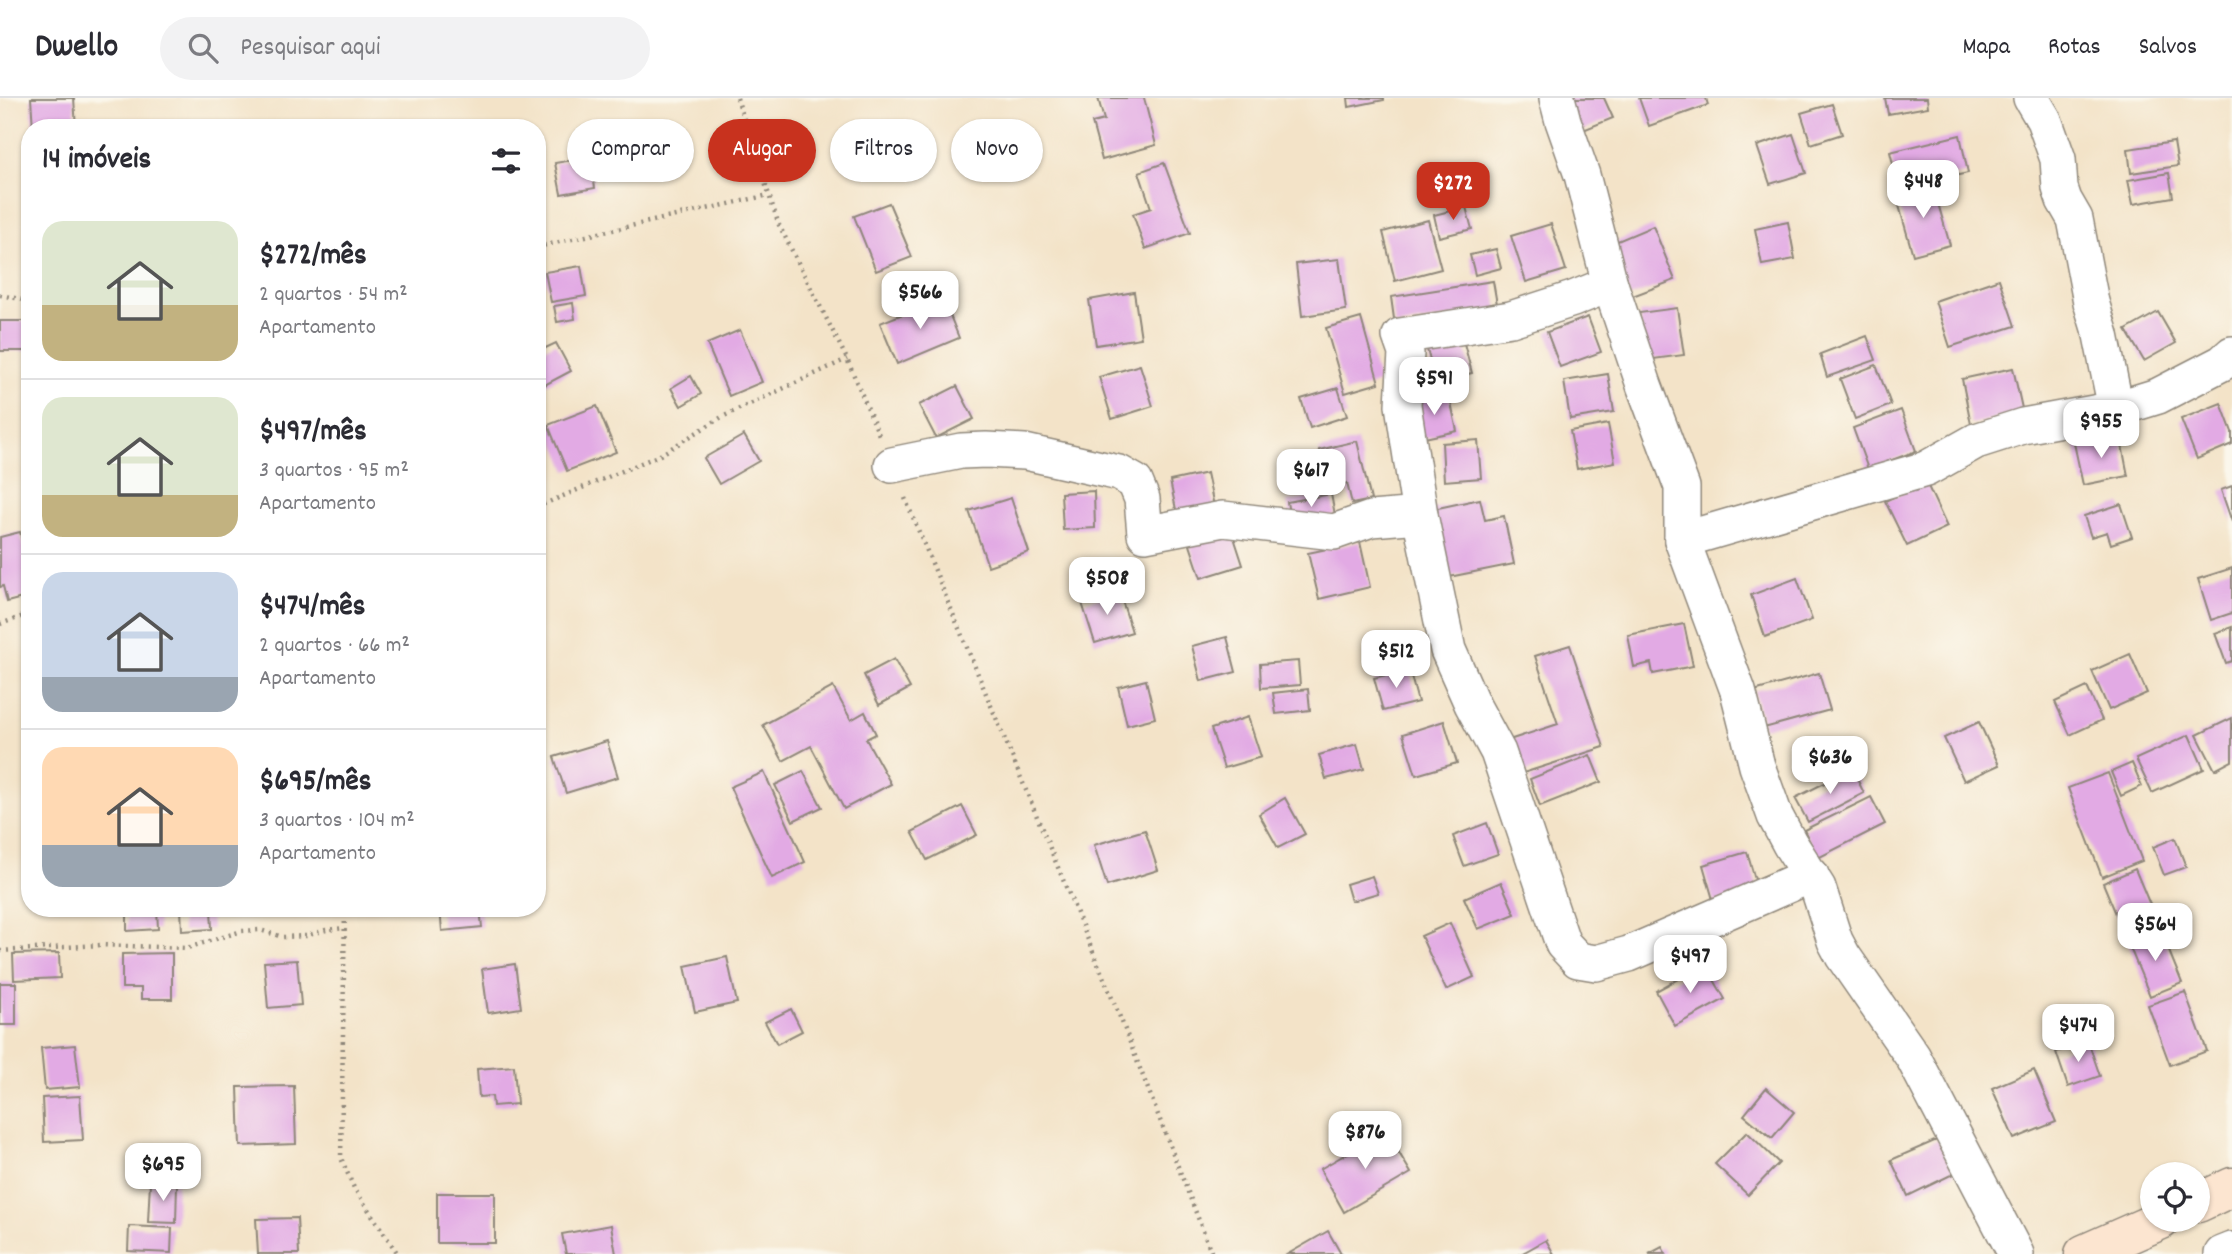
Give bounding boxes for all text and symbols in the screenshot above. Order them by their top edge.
search box [160,17,650,80]
text: Dwello [35,25,118,72]
icon: search [184,29,222,67]
text: Pesquisar aqui [240,30,380,67]
text: Mapa [1962,31,2010,65]
text: Rotas [2048,31,2101,65]
text: Salvos [2139,31,2197,65]
chip: Comprar [567,119,694,182]
chip: Alugar [708,119,816,182]
chip: Filtros [830,119,937,182]
chip: Novo [951,119,1043,182]
text: 14 imóveis [42,140,151,183]
icon: filters [487,142,525,180]
pin: $448 [1882,160,1964,220]
pin: $272 [1412,162,1494,222]
text: $448 [1903,166,1943,199]
text: $272 [1433,168,1473,201]
text: $272/mês [259,236,367,279]
icon: home [98,249,182,333]
pin: $566 [879,272,961,331]
text: $566 [898,277,942,310]
text: 2 quartos · 54 m² [259,279,408,312]
text: Apartamento [259,312,376,345]
pin: $591 [1393,358,1475,417]
text: $591 [1415,363,1453,396]
pin: $955 [2060,400,2142,460]
text: $955 [2079,406,2123,439]
text: $497/mês [259,412,367,455]
icon: home [98,425,182,509]
pin: $617 [1270,450,1352,509]
text: 3 quartos · 95 m² [259,455,409,488]
text: $617 [1293,455,1329,488]
text: Apartamento [259,488,376,521]
pin: $508 [1066,558,1148,617]
text: $508 [1085,563,1129,596]
text: $474/mês [259,587,365,630]
icon: home [98,600,182,684]
text: 2 quartos · 66 m² [259,630,410,663]
pin: $512 [1355,630,1437,690]
text: $512 [1377,636,1415,669]
text: Apartamento [259,663,376,696]
pin: $636 [1789,736,1871,796]
text: $636 [1808,742,1852,775]
text: $695/mês [259,762,371,805]
icon: home [98,775,182,859]
text: 3 quartos · 104 m² [259,805,415,838]
text: Apartamento [259,838,376,871]
pin: $564 [2114,904,2196,963]
text: $564 [2133,909,2177,942]
pin: $497 [1649,936,1731,995]
text: $497 [1670,941,1710,974]
pin: $474 [2037,1004,2119,1064]
text: $474 [2058,1010,2098,1043]
pin: $876 [1324,1112,1406,1171]
text: $876 [1345,1117,1385,1150]
pin: $695 [122,1144,204,1203]
text: $695 [141,1149,185,1182]
map controls [2140,1162,2210,1232]
button: locate [2140,1162,2210,1232]

